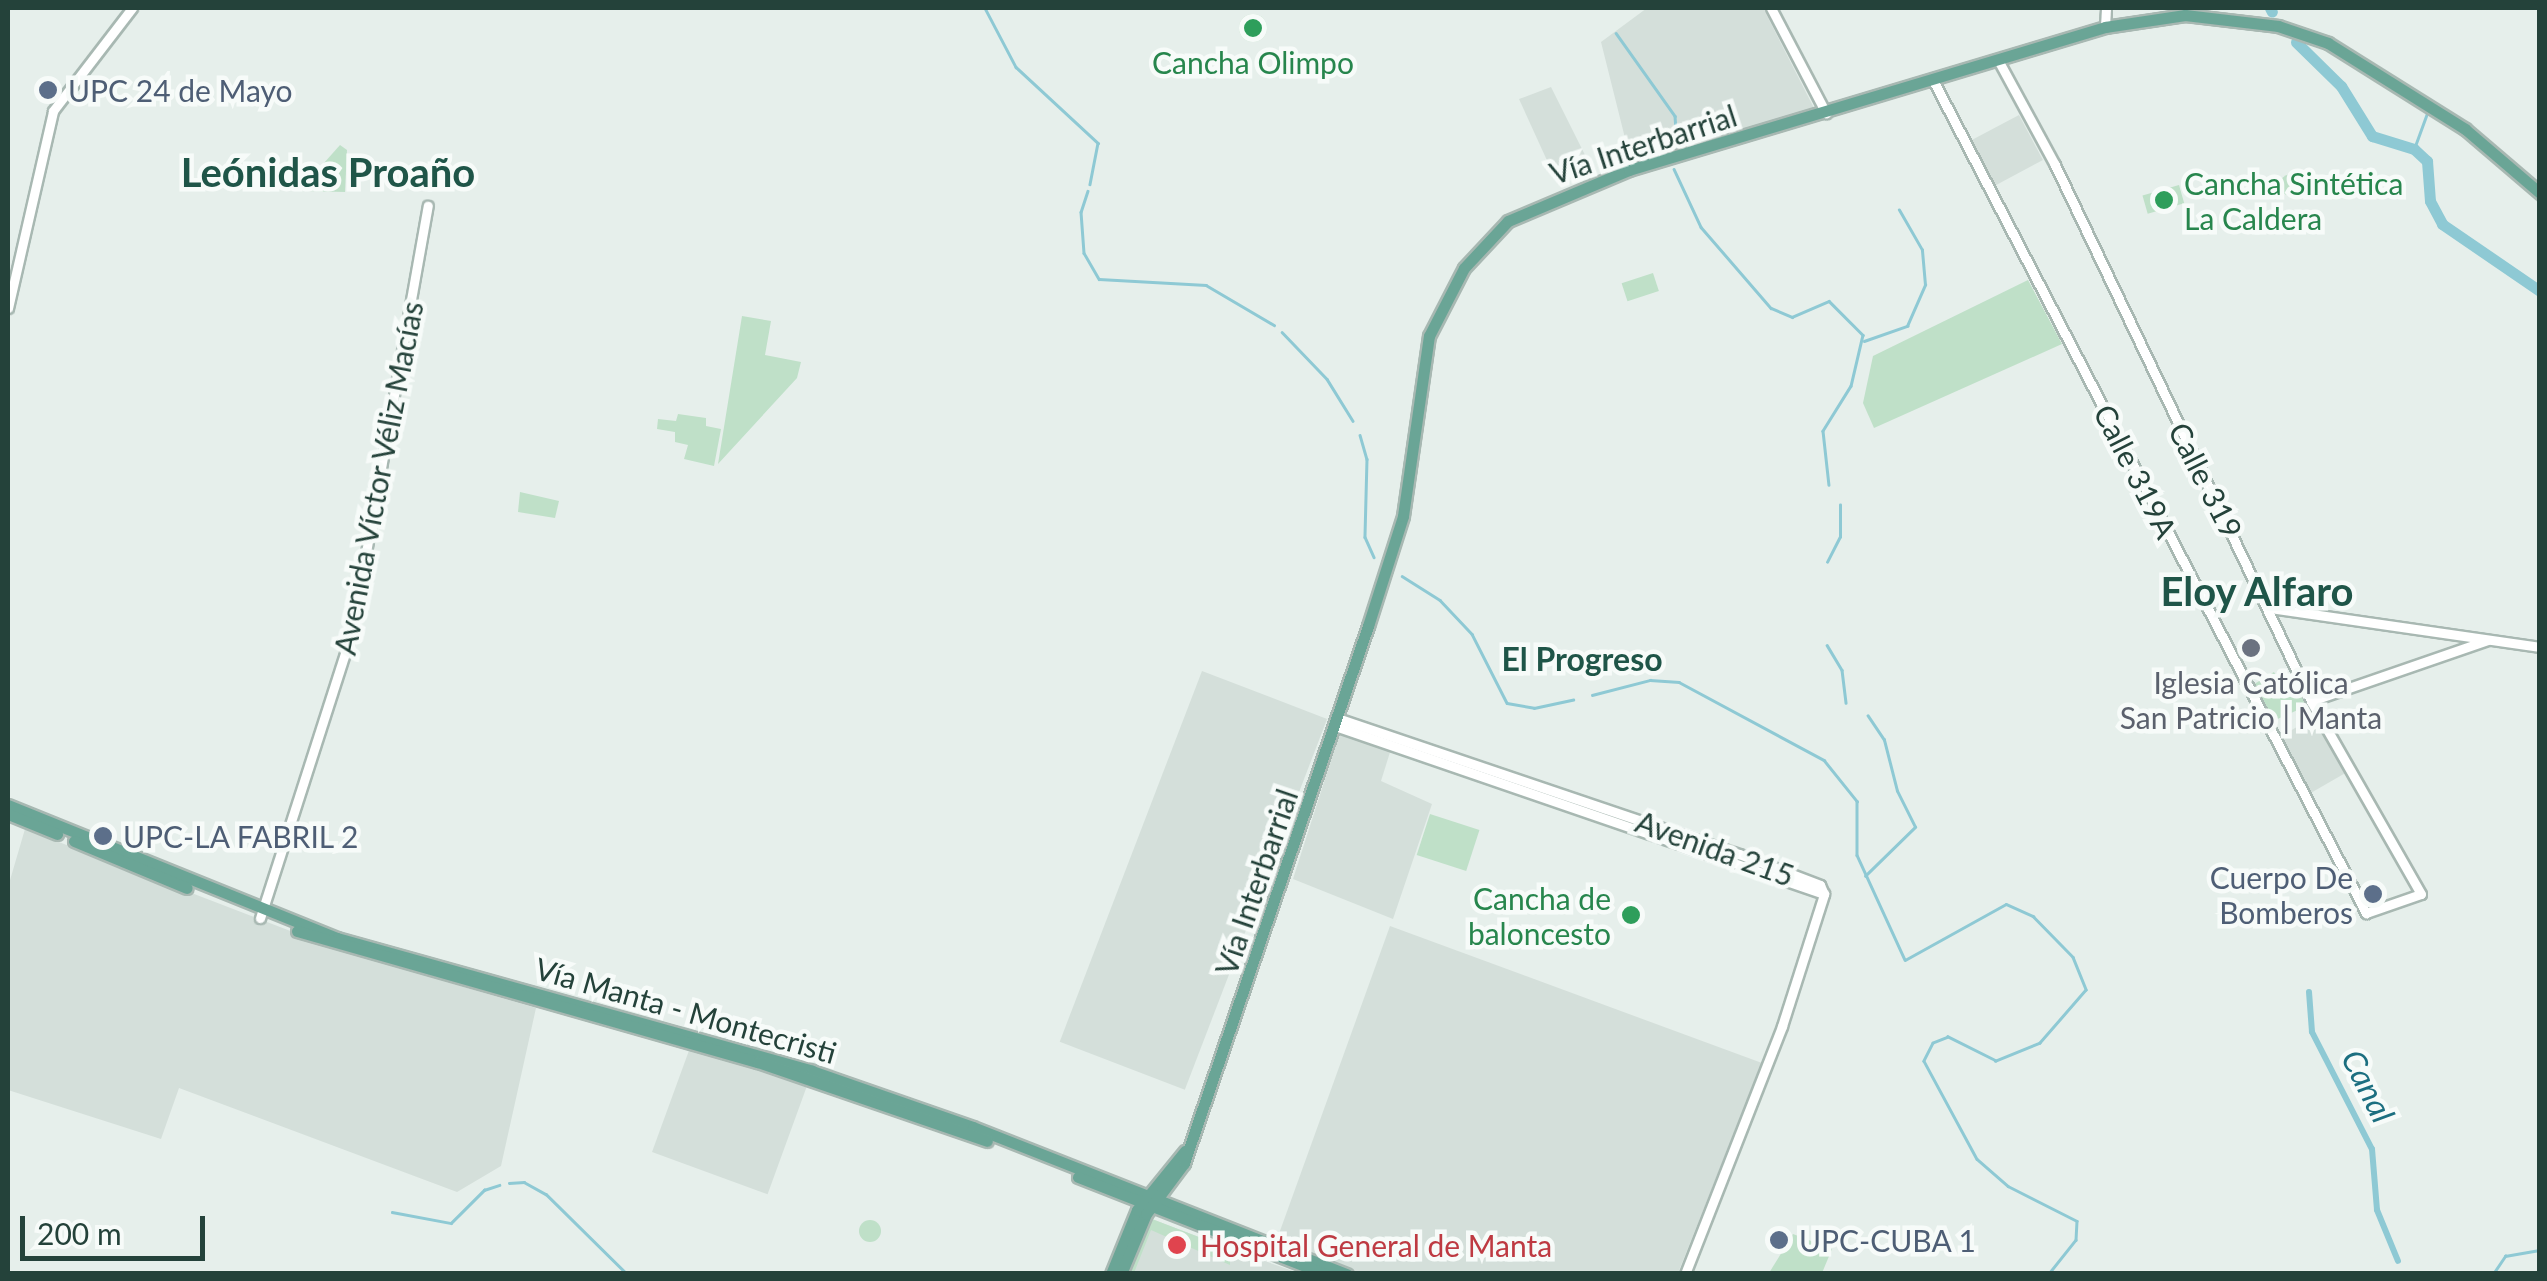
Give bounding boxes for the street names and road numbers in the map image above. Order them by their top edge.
street label: Vía Interbarrial [1545,97,1741,191]
street label: Avenida Víctor Véliz Macías [326,297,430,659]
street label: Calle 319A [2087,398,2185,544]
street label: Calle 319 [2162,416,2250,544]
street label: Vía Interbarrial [1207,784,1305,980]
street label: Avenida 215 [1631,803,1799,893]
street label: Vía Manta - Montecristi [531,950,841,1070]

